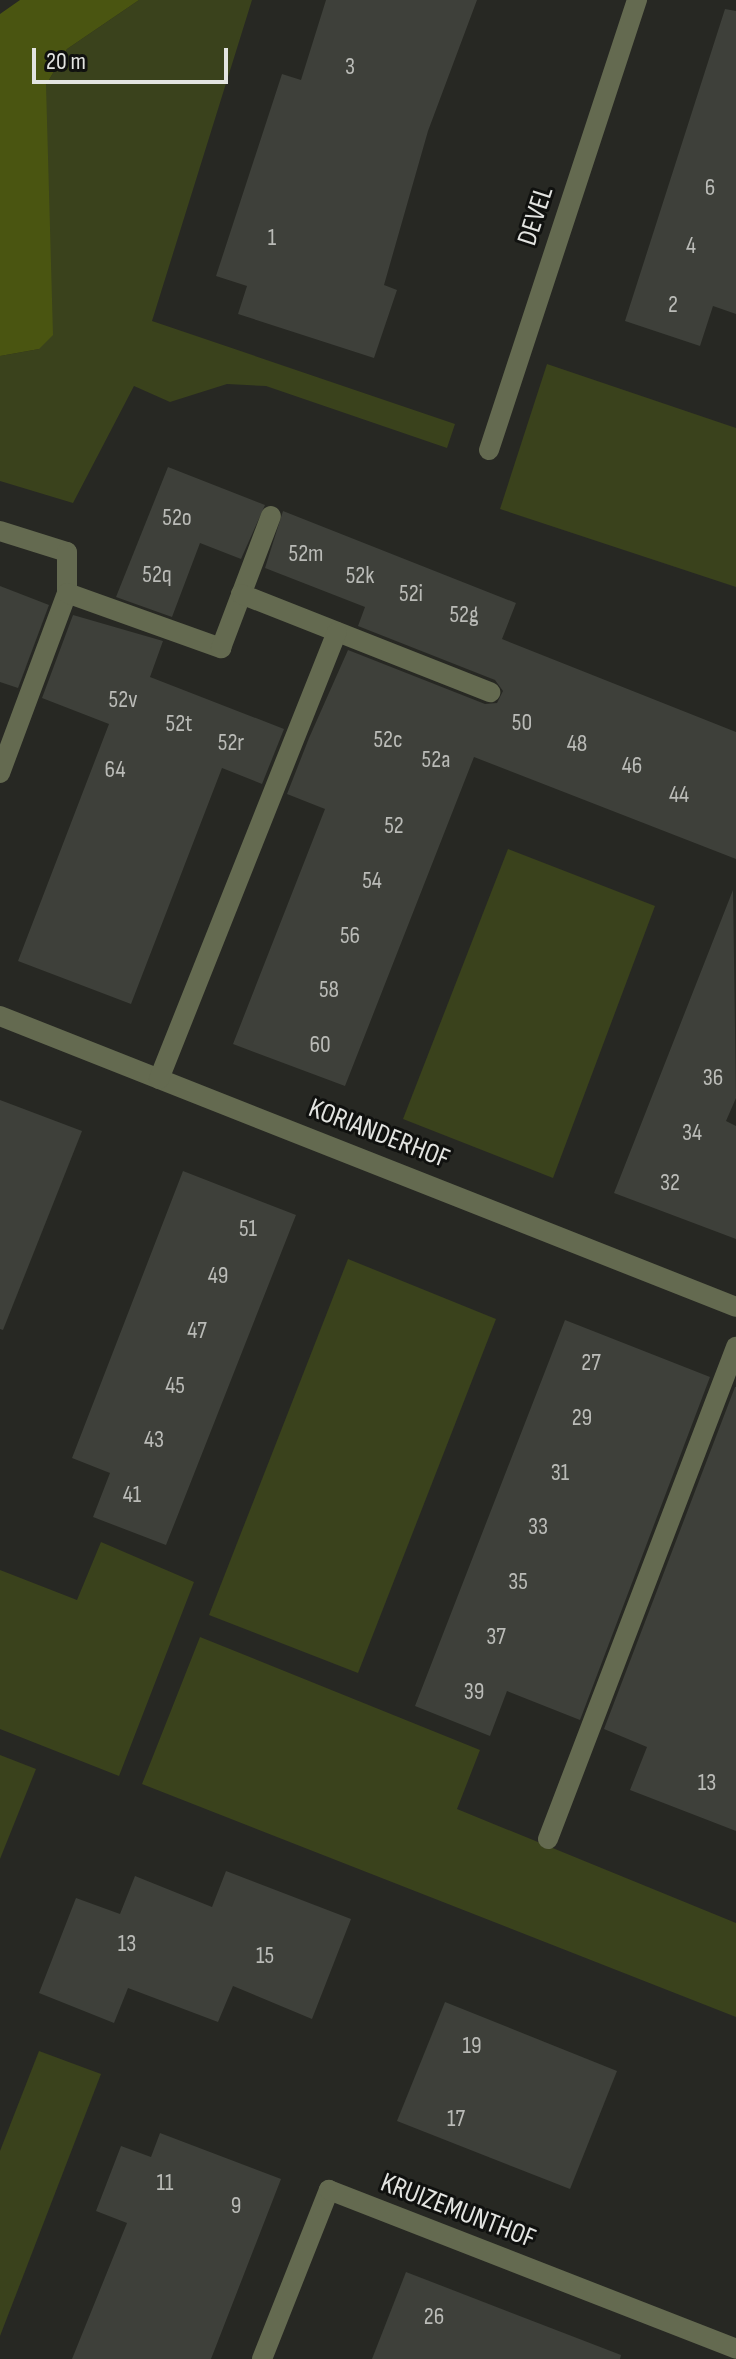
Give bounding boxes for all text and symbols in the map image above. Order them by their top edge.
scale bar [36,32,232,82]
text: 20 m [46,47,86,76]
house number: 3 [345,53,355,81]
house number: 6 [705,174,715,202]
street label: DEVEL [511,182,561,250]
house number: 1 [268,224,276,252]
house number: 4 [686,232,696,260]
house number: 2 [668,291,678,319]
house number: 52o [162,504,192,532]
house number: 52m [289,540,323,568]
house number: 52q [142,561,172,589]
house number: 52k [346,562,374,590]
house number: 52i [399,580,423,608]
house number: 52g [449,601,479,629]
house number: 52v [109,686,137,714]
house number: 50 [512,709,532,737]
house number: 52t [166,710,192,738]
house number: 52c [373,726,403,754]
house number: 52r [218,729,244,757]
house number: 48 [567,730,587,758]
house number: 52a [422,746,450,774]
house number: 46 [622,752,642,780]
house number: 64 [105,756,125,784]
house number: 44 [669,781,689,809]
house number: 52 [384,812,404,840]
house number: 54 [362,867,382,895]
house number: 56 [340,922,360,950]
house number: 58 [319,976,339,1004]
house number: 60 [309,1031,331,1059]
house number: 36 [703,1064,723,1092]
street label: KORIANDERHOF [304,1092,454,1176]
house number: 34 [682,1119,702,1147]
house number: 32 [660,1169,680,1197]
house number: 51 [239,1215,257,1243]
house number: 49 [208,1262,228,1290]
house number: 47 [187,1317,207,1345]
house number: 27 [581,1349,601,1377]
house number: 45 [165,1372,185,1400]
house number: 29 [572,1404,592,1432]
house number: 43 [144,1426,164,1454]
house number: 31 [551,1459,569,1487]
house number: 41 [123,1481,141,1509]
house number: 33 [528,1513,548,1541]
house number: 35 [508,1568,528,1596]
house number: 37 [486,1623,506,1651]
house number: 39 [464,1678,484,1706]
house number: 13 [698,1769,716,1797]
house number: 13 [118,1930,136,1958]
house number: 15 [256,1942,274,1970]
house number: 19 [462,2032,482,2060]
house number: 17 [447,2105,465,2133]
street label: KRUIZEMUNTHOF [376,2166,540,2256]
house number: 11 [157,2169,173,2197]
house number: 9 [231,2192,241,2220]
house number: 26 [424,2303,444,2331]

